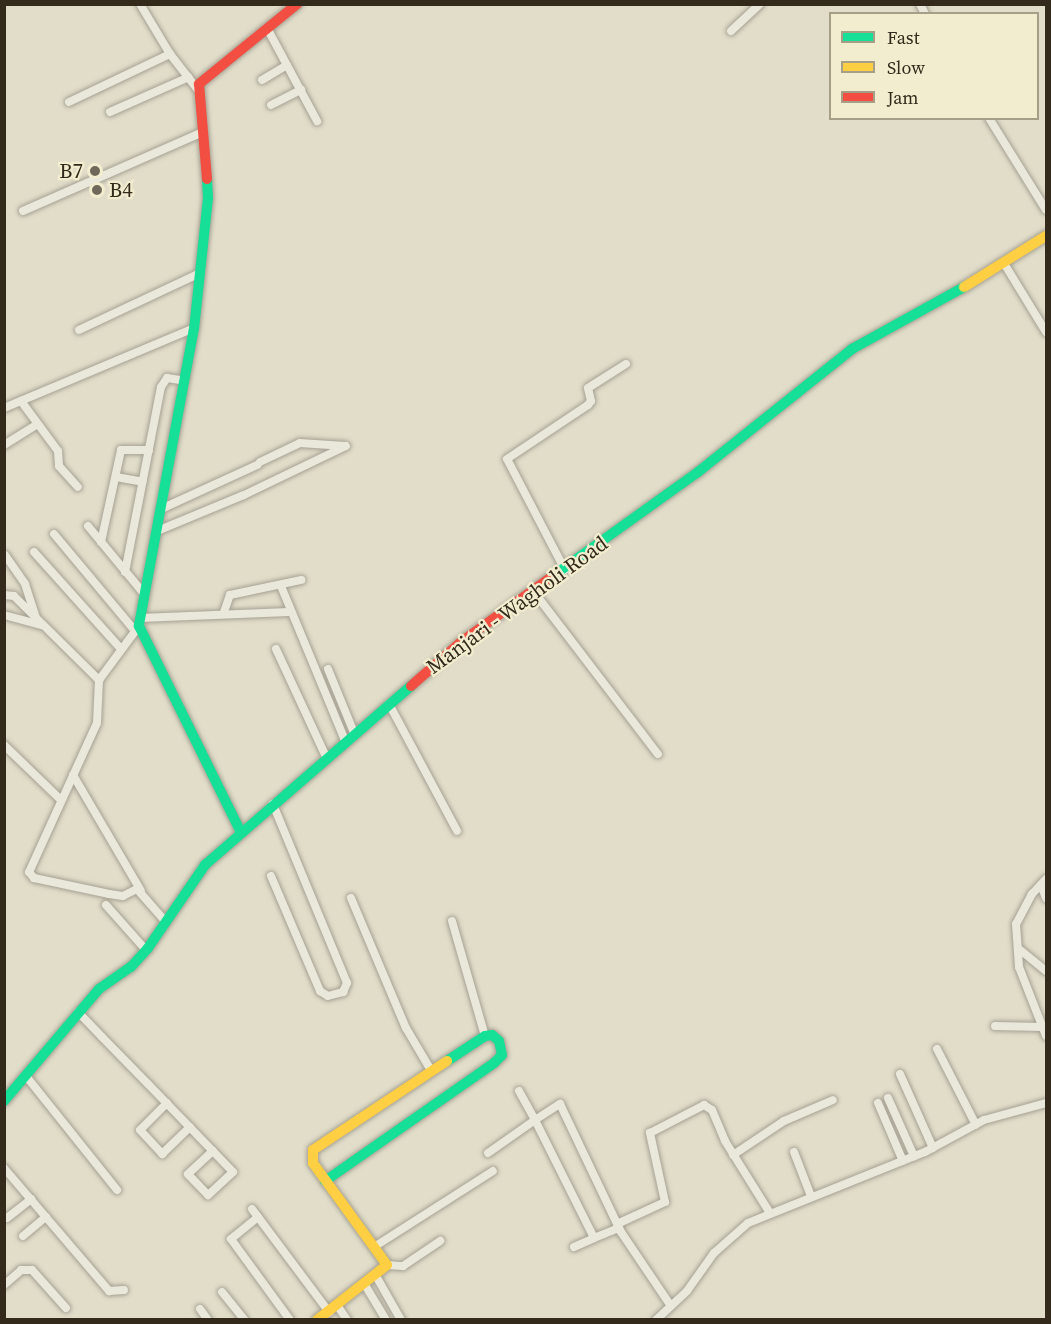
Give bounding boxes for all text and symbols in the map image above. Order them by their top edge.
legend [829,12,1039,120]
text: Fast [887,25,920,50]
text: Slow [887,55,925,80]
text: Jam [887,85,919,110]
place label: B7 [59,158,83,184]
marker: B7 [88,164,102,178]
place label: B4 [109,177,133,203]
marker: B4 [90,183,104,197]
street label: Manjari - Wagholi Road [421,531,613,679]

